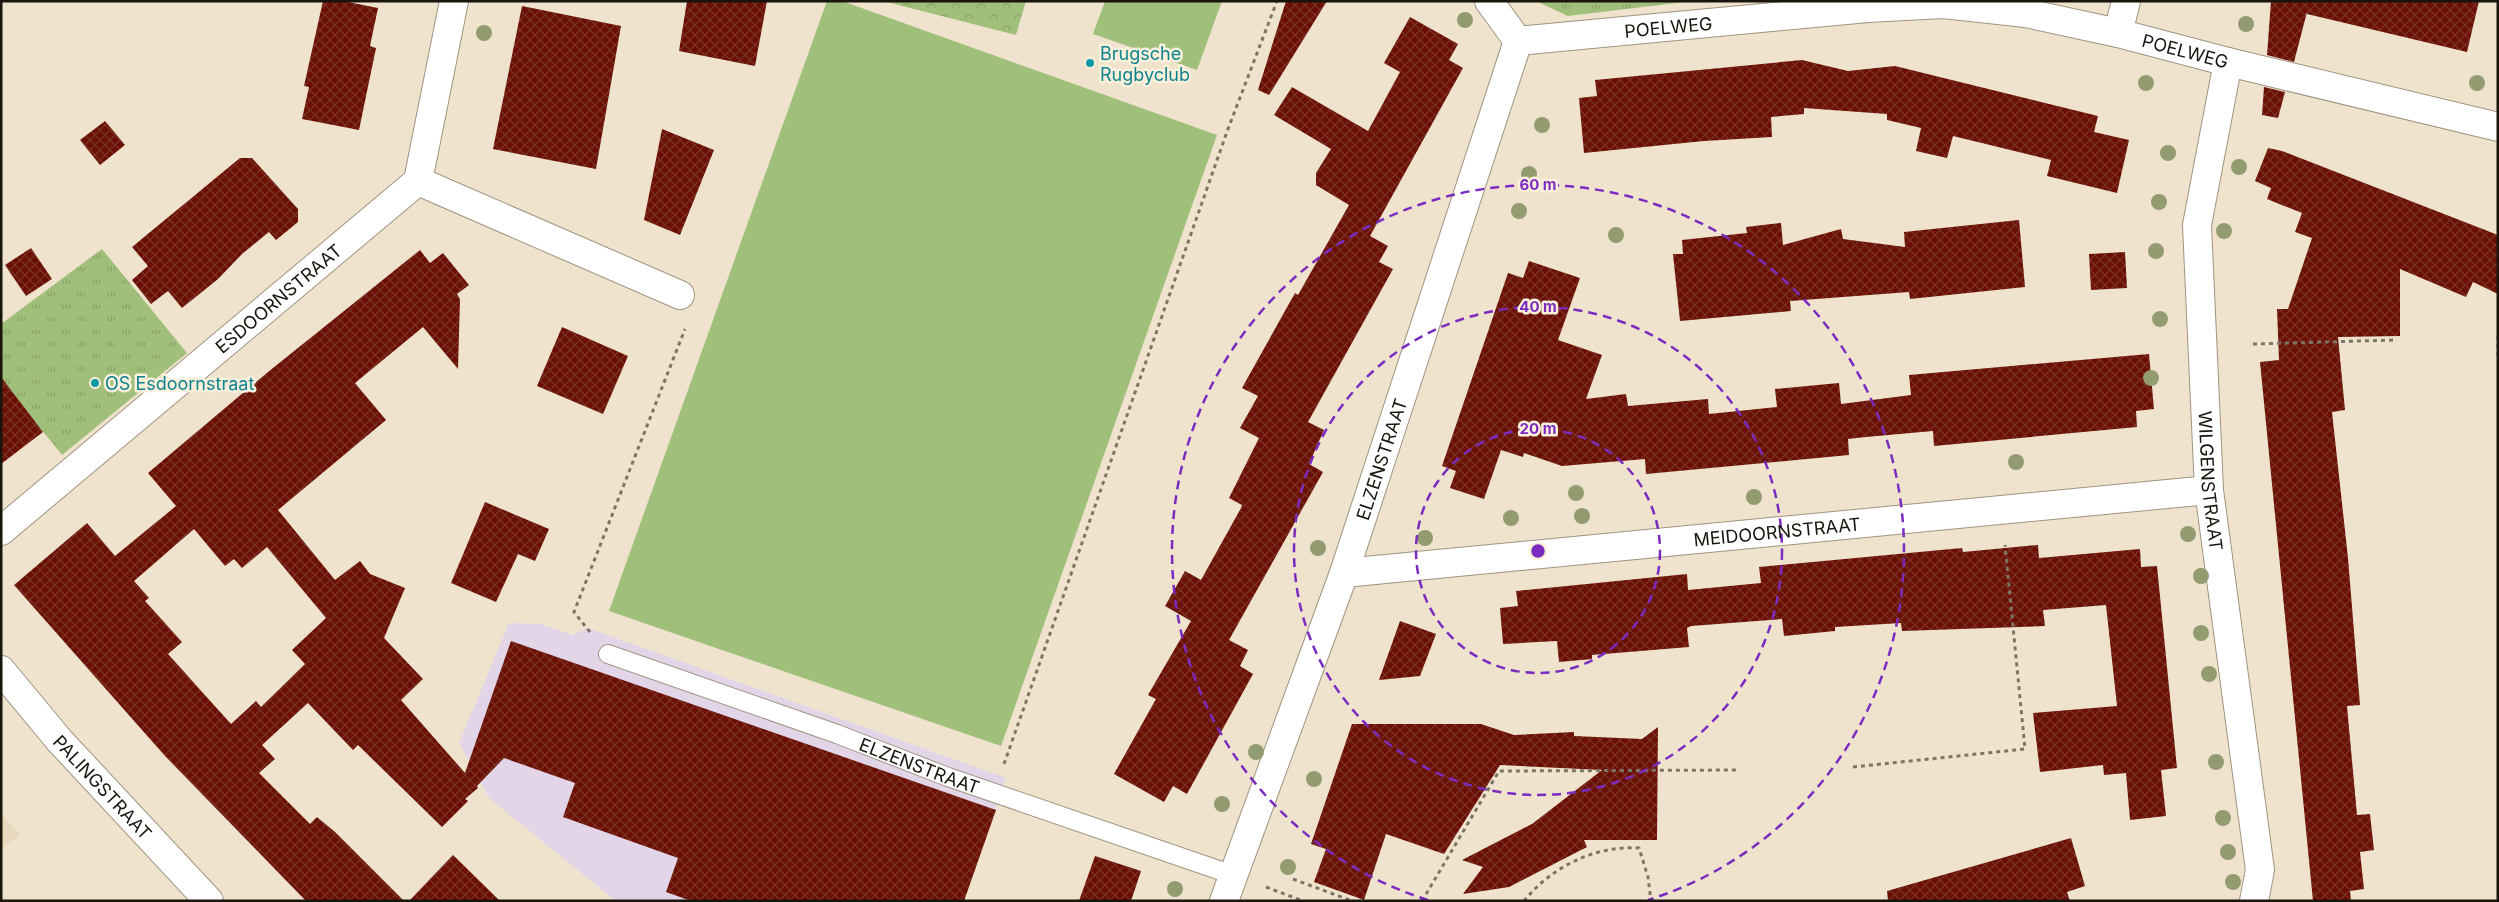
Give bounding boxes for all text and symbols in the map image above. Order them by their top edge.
street label: POELWEG [1623,12,1713,41]
street label: POELWEG [2140,29,2231,72]
place label: Brugsche Rugbyclub [1100,43,1190,85]
marker: Brugsche Rugbyclub [1084,57,1096,69]
text: 60 m [1519,175,1557,194]
street label: ESDOORNSTRAAT [211,239,346,357]
text: 40 m [1519,297,1557,316]
place label: OS Esdoornstraat [105,373,254,394]
marker: OS Esdoornstraat [89,377,101,389]
street label: ELZENSTRAAT [1352,396,1411,523]
street label: WILGENSTRAAT [2195,410,2228,552]
text: 20 m [1520,419,1556,438]
street label: MEIDOORNSTRAAT [1693,513,1861,550]
centre of rings [1529,542,1547,560]
street label: PALINGSTRAAT [49,730,156,843]
street label: ELZENSTRAAT [857,733,982,798]

